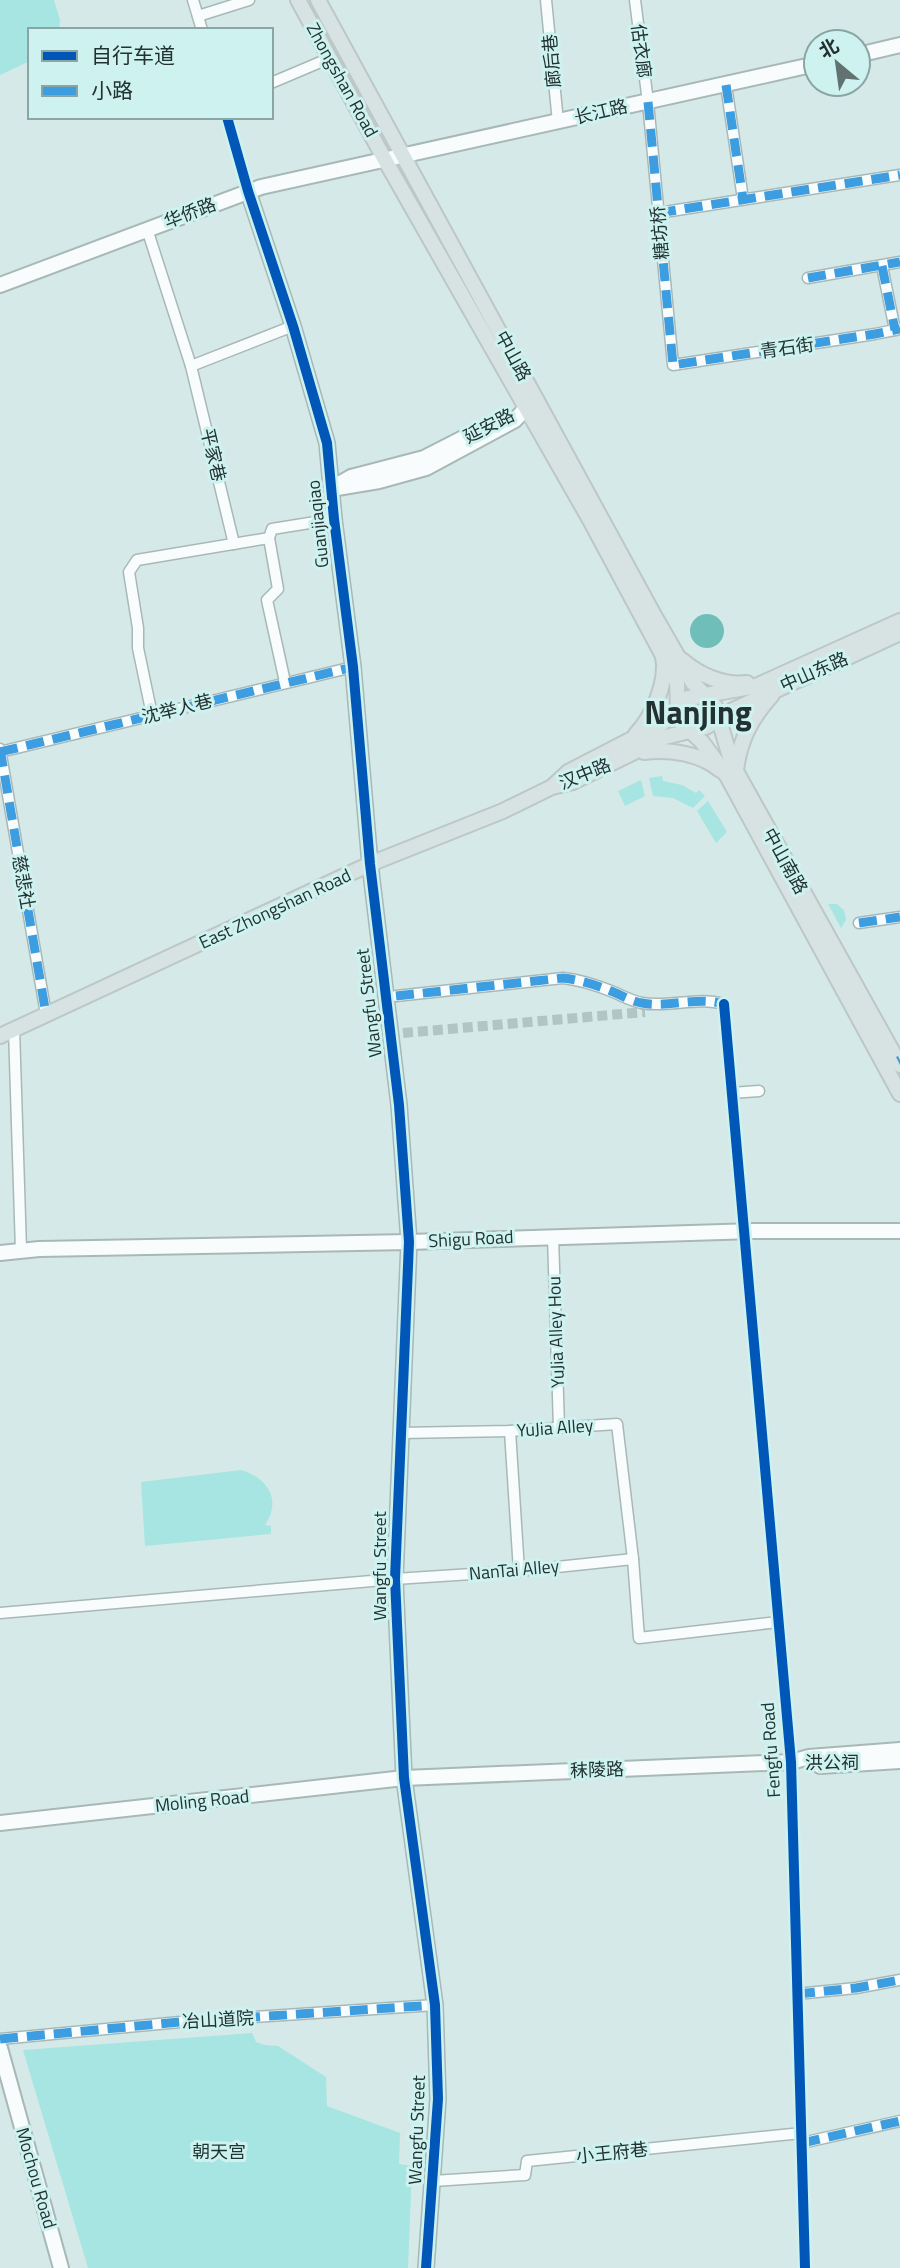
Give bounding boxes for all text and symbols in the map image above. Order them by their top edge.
street label: Zhongshan Road [300,18,385,142]
street label: 估衣廊 [625,22,658,79]
legend [28,28,273,119]
north arrow [802,28,872,98]
text: 北 [813,30,844,65]
street label: 廊后巷 [536,33,567,89]
text: 自行车道 [91,39,175,71]
text: 小路 [91,74,133,106]
street label: 长江路 [572,92,630,131]
street label: 华侨路 [160,190,220,235]
street label: 糖坊桥 [644,205,675,261]
street label: 中山路 [489,326,538,386]
street label: 青石街 [758,330,816,365]
street label: 延安路 [459,401,519,450]
street label: 平家巷 [194,426,233,484]
street label: Guanjiaqiao [299,479,336,569]
street label: 中山东路 [775,645,852,699]
street label: 沈举人巷 [139,687,215,730]
district label: Nanjing [644,688,752,736]
street label: 汉中路 [555,751,615,796]
street label: 中山南路 [756,823,815,899]
street label: 慈悲社 [6,853,41,911]
street label: East Zhongshan Road [194,861,355,956]
street label: Wangfu Street [348,946,389,1059]
street label: Shigu Road [428,1223,514,1254]
street label: YuJia Alley Hou [540,1276,571,1388]
street label: YuJia Alley [516,1411,594,1444]
street label: Wangfu Street [366,1511,393,1621]
street label: NanTai Alley [468,1552,561,1587]
street label: Fengfu Road [754,1701,787,1799]
street label: 洪公祠 [805,1749,859,1776]
street label: 秣陵路 [570,1755,624,1784]
street label: Moling Road [154,1782,250,1819]
street label: 冶山道院 [181,2004,255,2035]
street label: Wangfu Street [401,2074,432,2185]
street label: Mochou Road [9,2124,64,2232]
street label: 小王府巷 [575,2135,649,2170]
park label: 朝天宫 [192,2138,246,2165]

